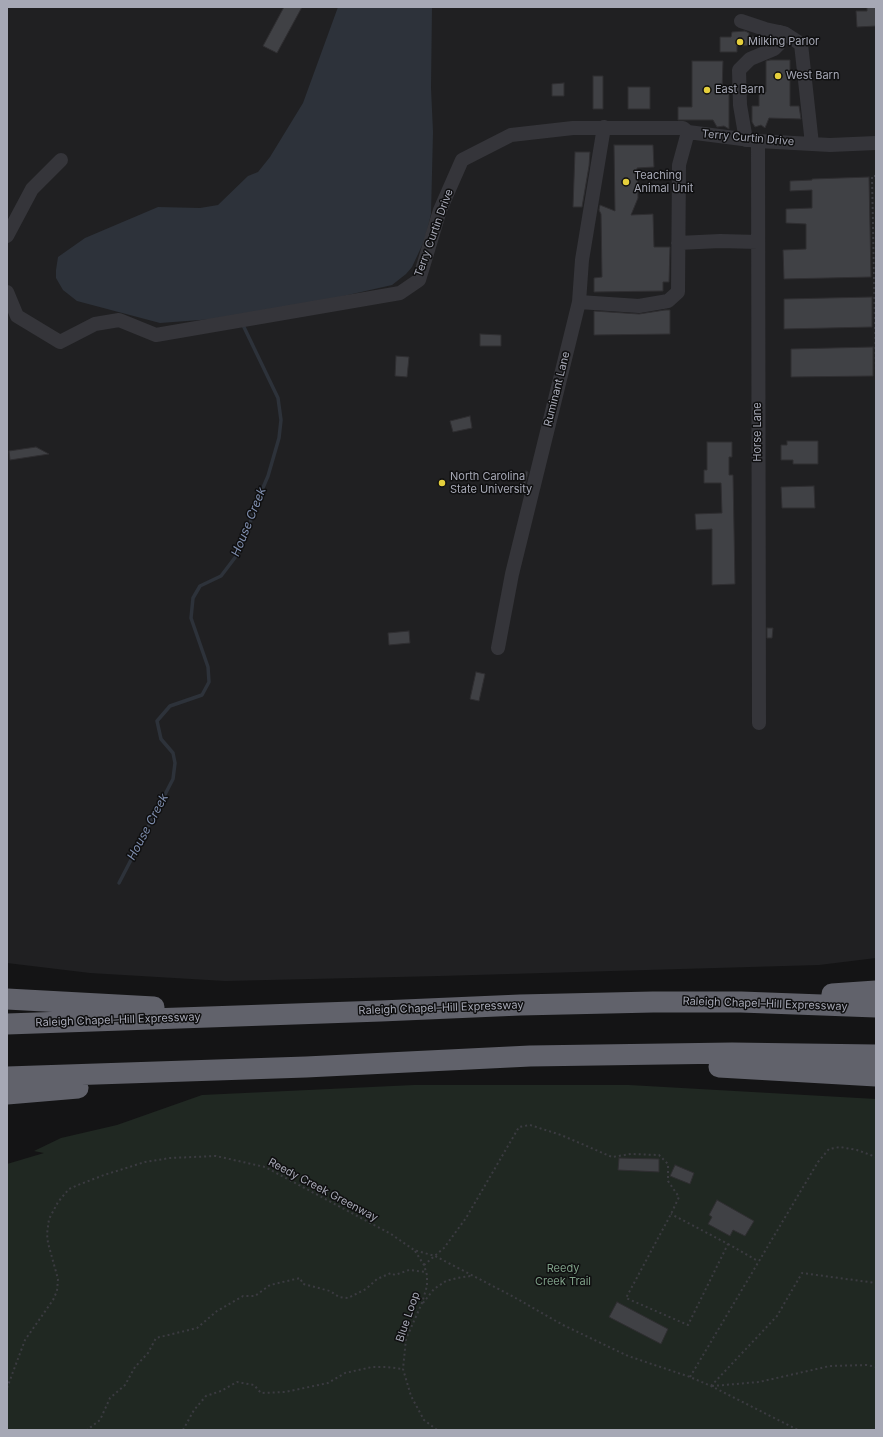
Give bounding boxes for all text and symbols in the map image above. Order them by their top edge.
place label: Milking Parlor [748,35,819,49]
marker: Milking Parlor [735,37,745,47]
place label: West Barn [786,69,839,83]
marker: West Barn [773,71,783,81]
place label: East Barn [715,83,764,97]
marker: East Barn [702,85,712,95]
street label: Terry Curtin Drive [701,127,795,149]
place label: Teaching Animal Unit [634,169,693,195]
marker: Teaching Animal Unit [621,177,631,187]
street label: Terry Curtin Drive [412,187,456,279]
street label: Ruminant Lane [541,350,573,428]
street label: Horse Lane [751,402,765,462]
place label: North Carolina State University [450,470,532,496]
marker: North Carolina State University [437,478,447,488]
water label: House Creek [229,485,269,559]
water label: House Creek [124,791,172,863]
street label: Raleigh Chapel–Hill Expressway [682,995,848,1013]
street label: Raleigh Chapel–Hill Expressway [358,999,524,1017]
street label: Raleigh Chapel–Hill Expressway [35,1011,201,1029]
street label: Reedy Creek Greenway [266,1155,380,1225]
park label: Reedy Creek Trail [535,1262,591,1288]
street label: Blue Loop [393,1290,423,1344]

